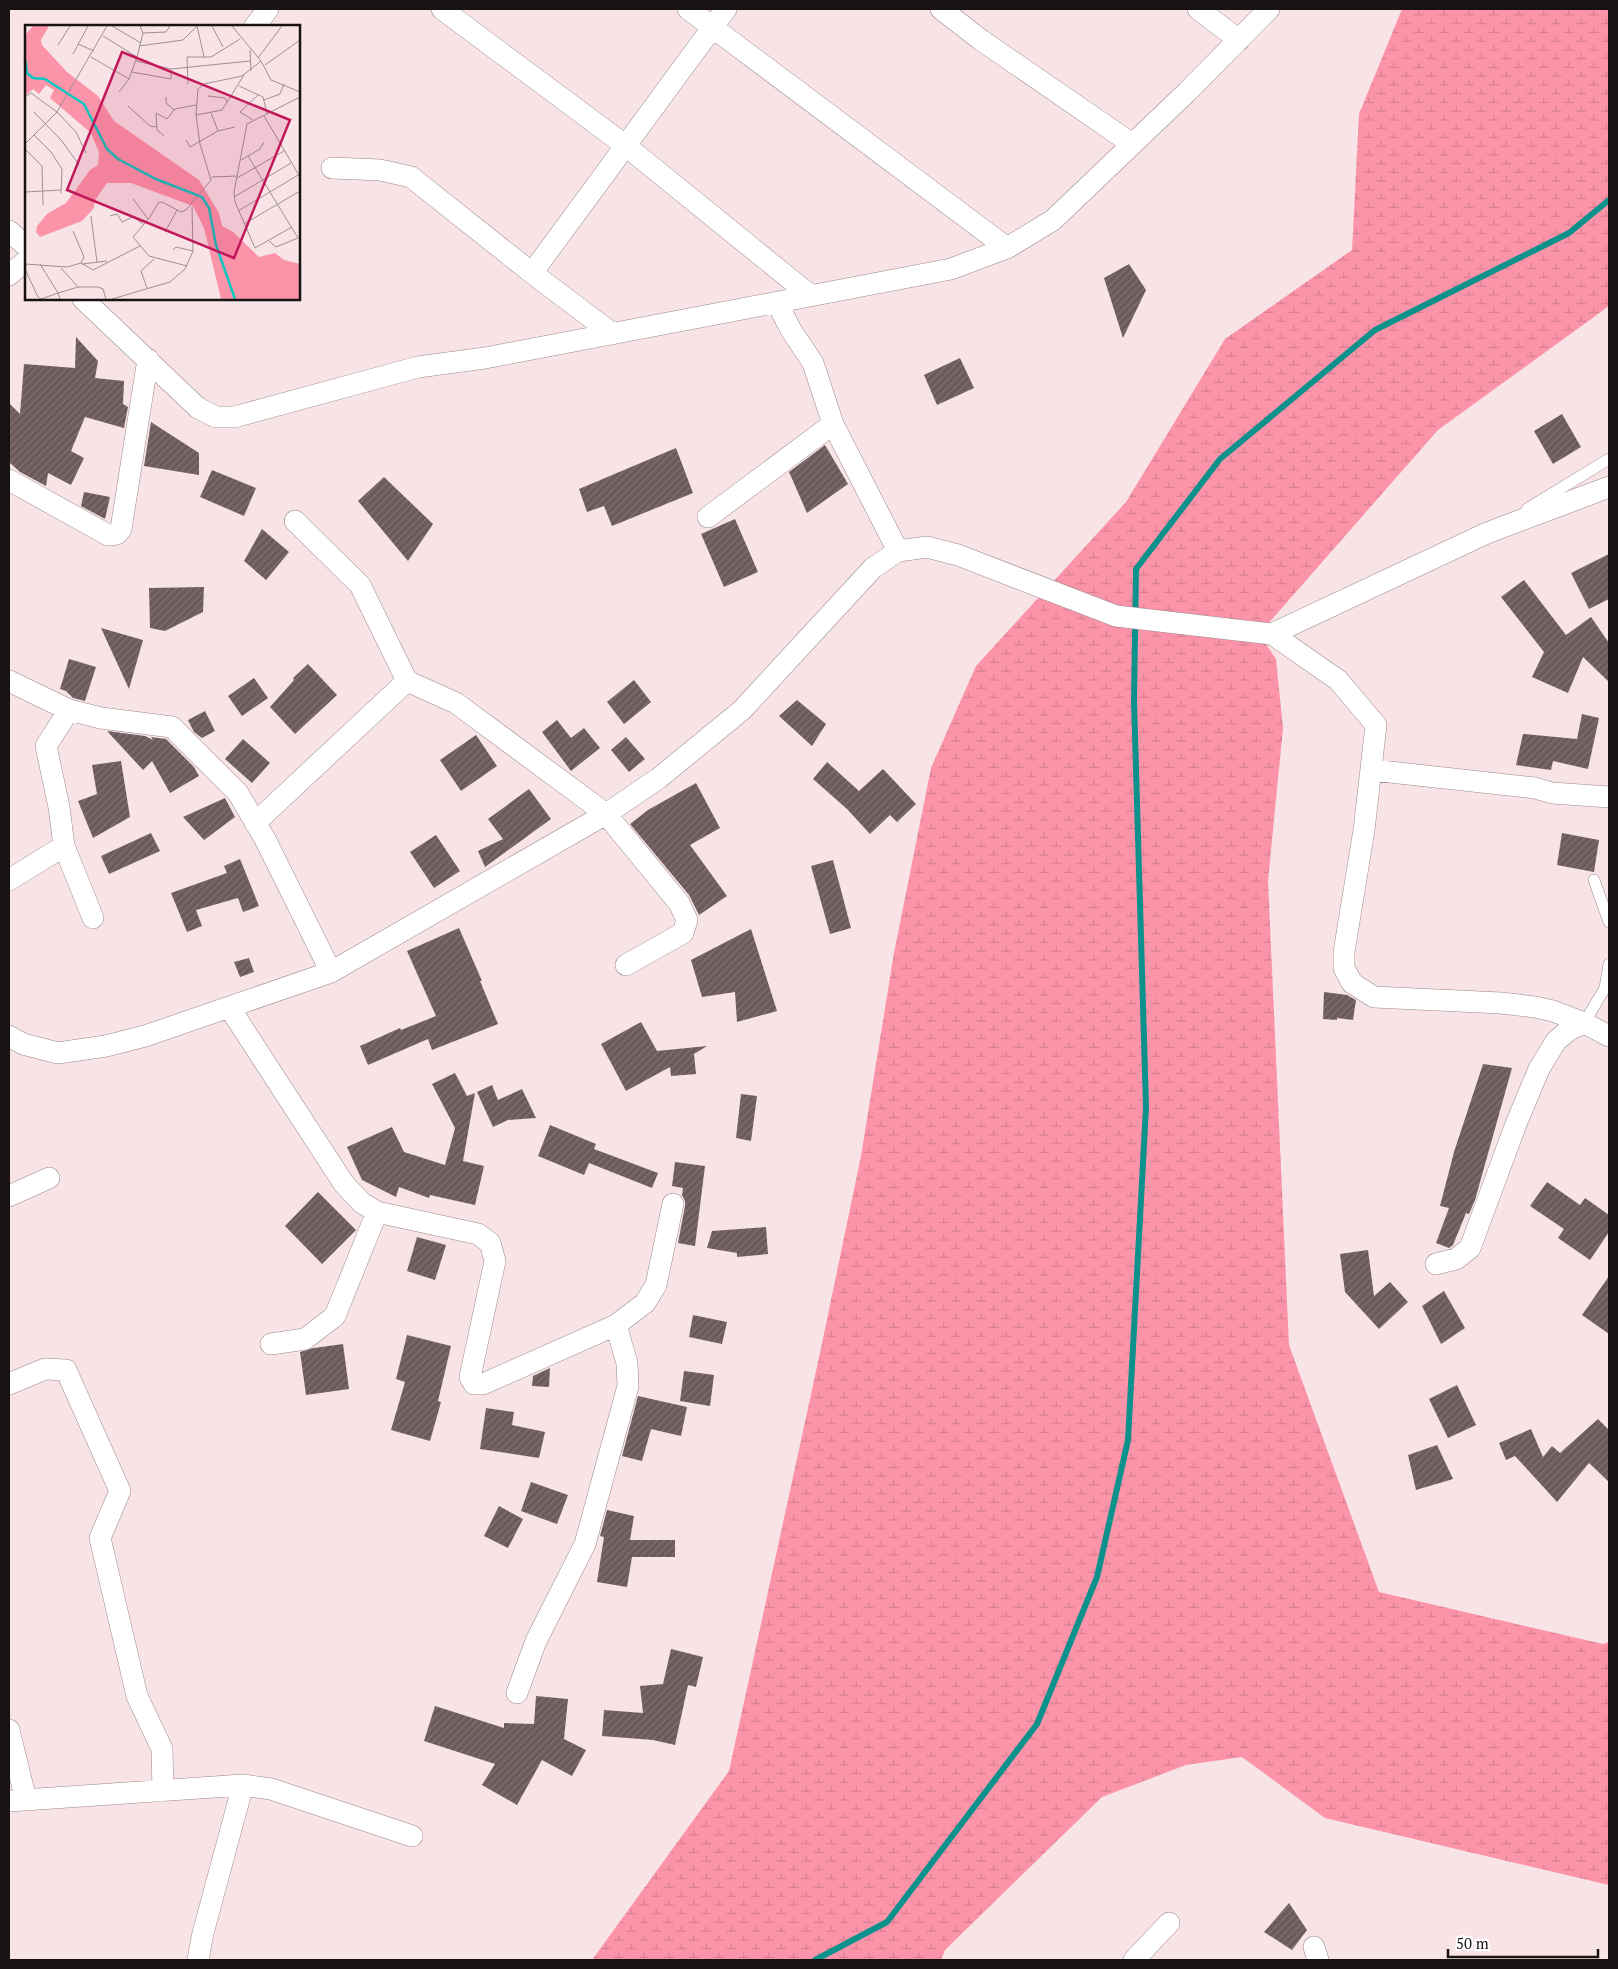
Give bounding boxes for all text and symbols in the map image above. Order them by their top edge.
inset map [25,25,300,300]
scale bar [1448,1926,1598,1958]
text: 50 m [1456,1933,1489,1953]

